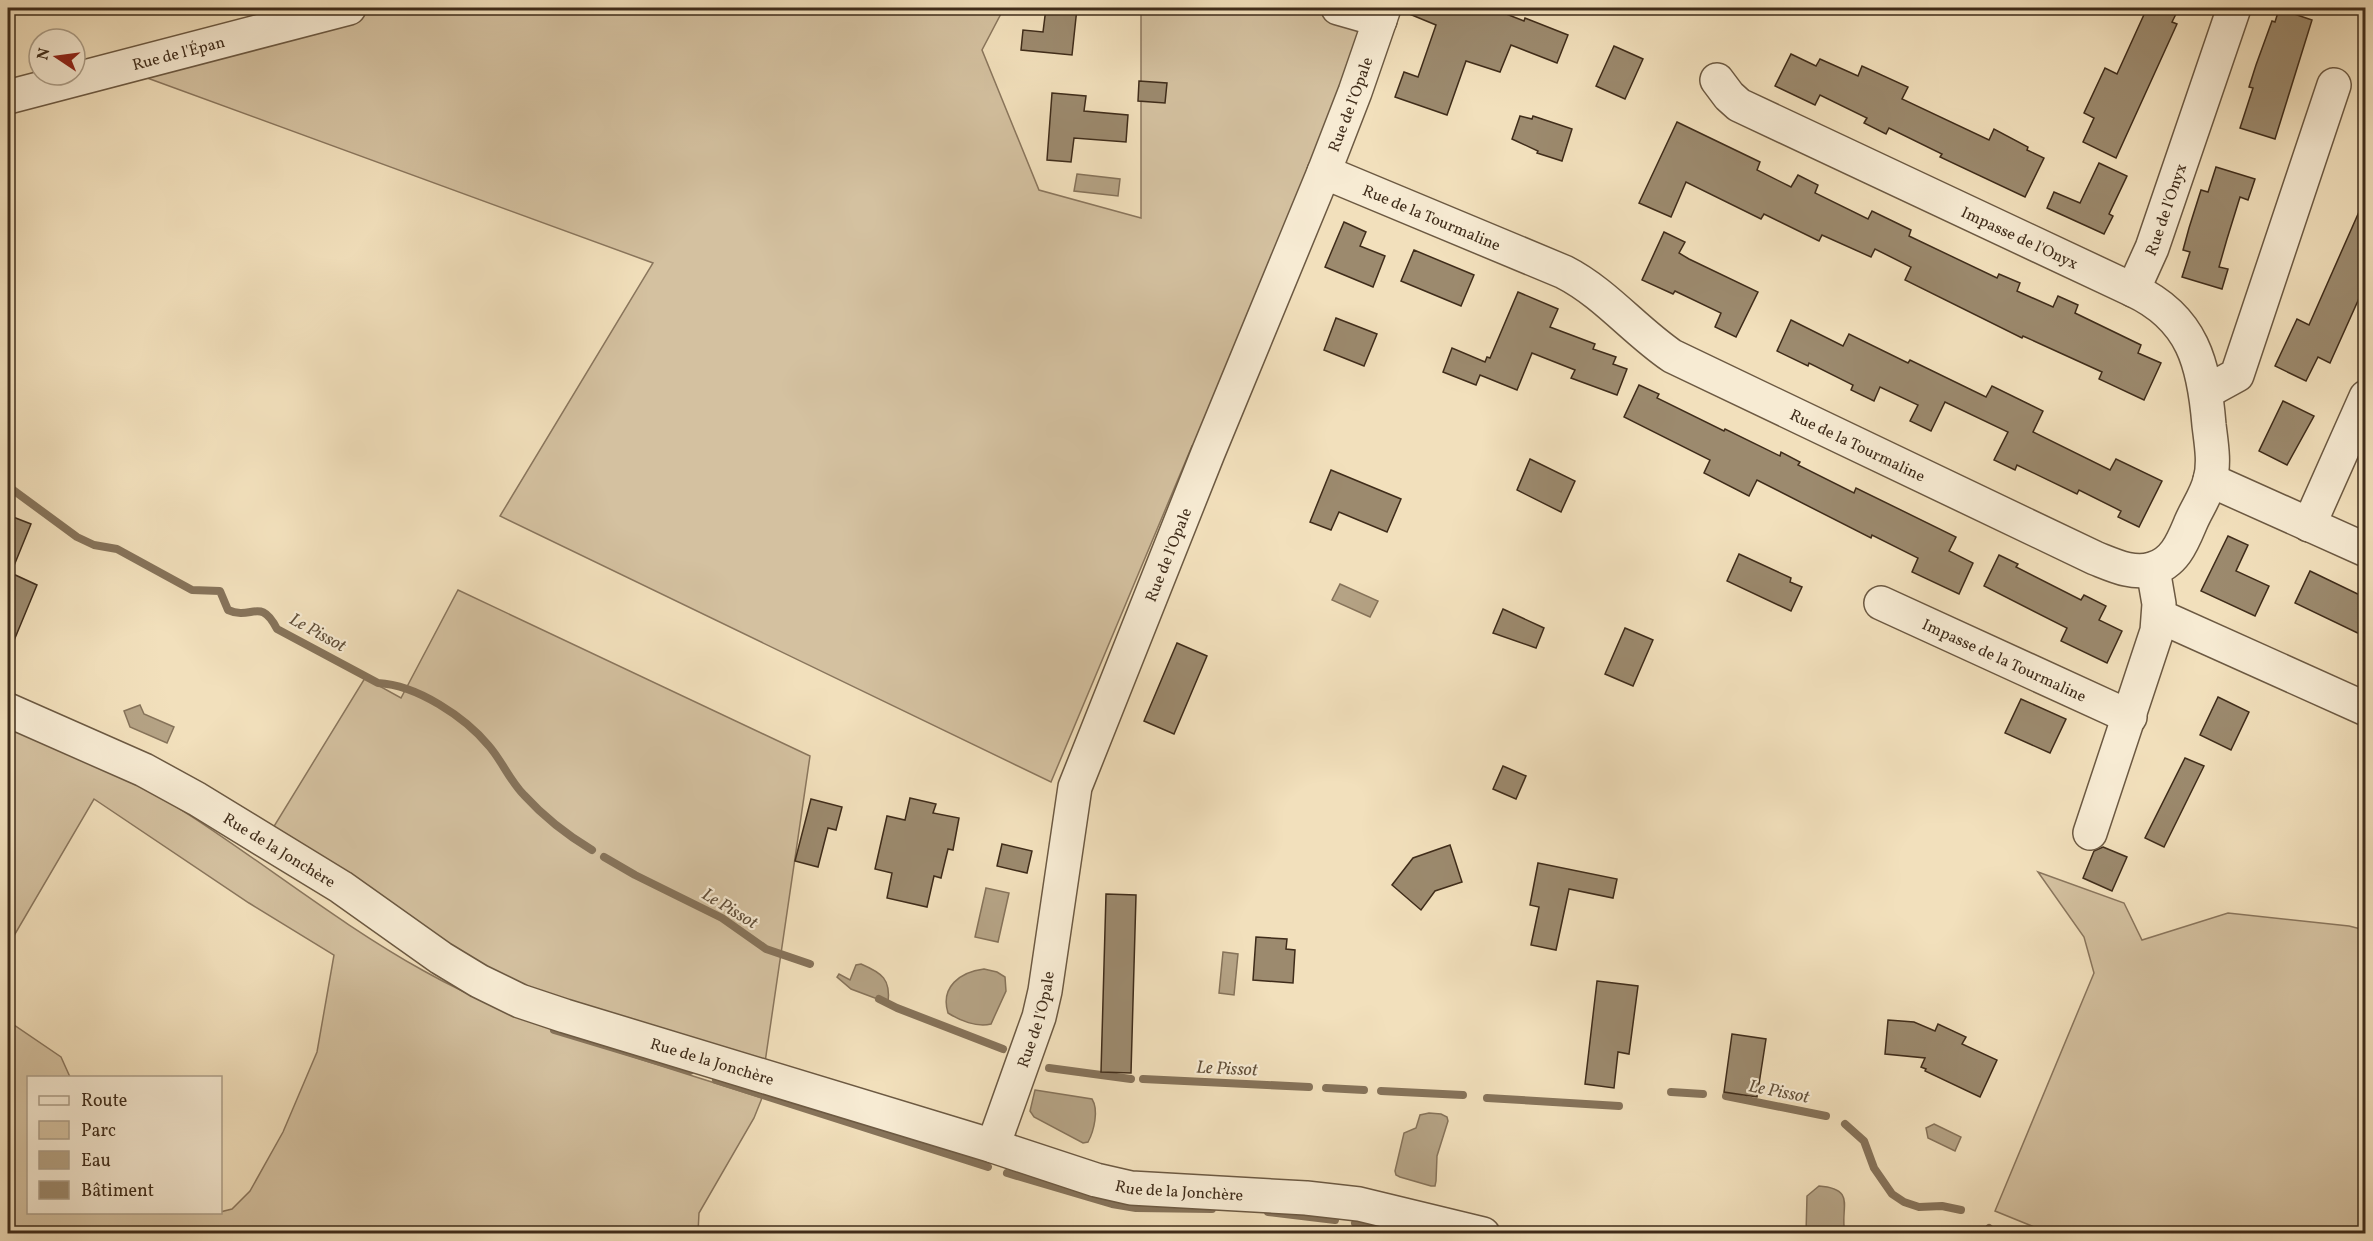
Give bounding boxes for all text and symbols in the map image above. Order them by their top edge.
north arrow [27,27,87,87]
street label: Rue de l'Épan [130,32,227,77]
text: N [32,46,56,62]
street label: Rue de l'Opale [1324,54,1379,155]
street label: Rue de l'Onyx [2141,161,2193,260]
street label: Rue de la Tourmaline [1359,180,1504,257]
street label: Impasse de l'Onyx [1957,202,2081,276]
street label: Rue de la Tourmaline [1786,405,1928,488]
street label: Rue de l'Opale [1141,505,1198,606]
water label: Le Pissot [284,608,351,660]
street label: Impasse de la Tourmaline [1918,614,2089,709]
street label: Rue de la Jonchère [218,808,339,894]
water label: Le Pissot [697,883,763,936]
street label: Rue de l'Opale [1013,970,1061,1071]
street label: Rue de la Jonchère [647,1034,776,1092]
water label: Le Pissot [1196,1055,1259,1084]
water label: Le Pissot [1746,1074,1812,1111]
legend [27,1076,222,1214]
text: Route [81,1089,127,1114]
text: Parc [81,1119,116,1144]
text: Eau [81,1149,111,1174]
street label: Rue de la Jonchère [1113,1176,1244,1207]
text: Bâtiment [81,1179,154,1204]

